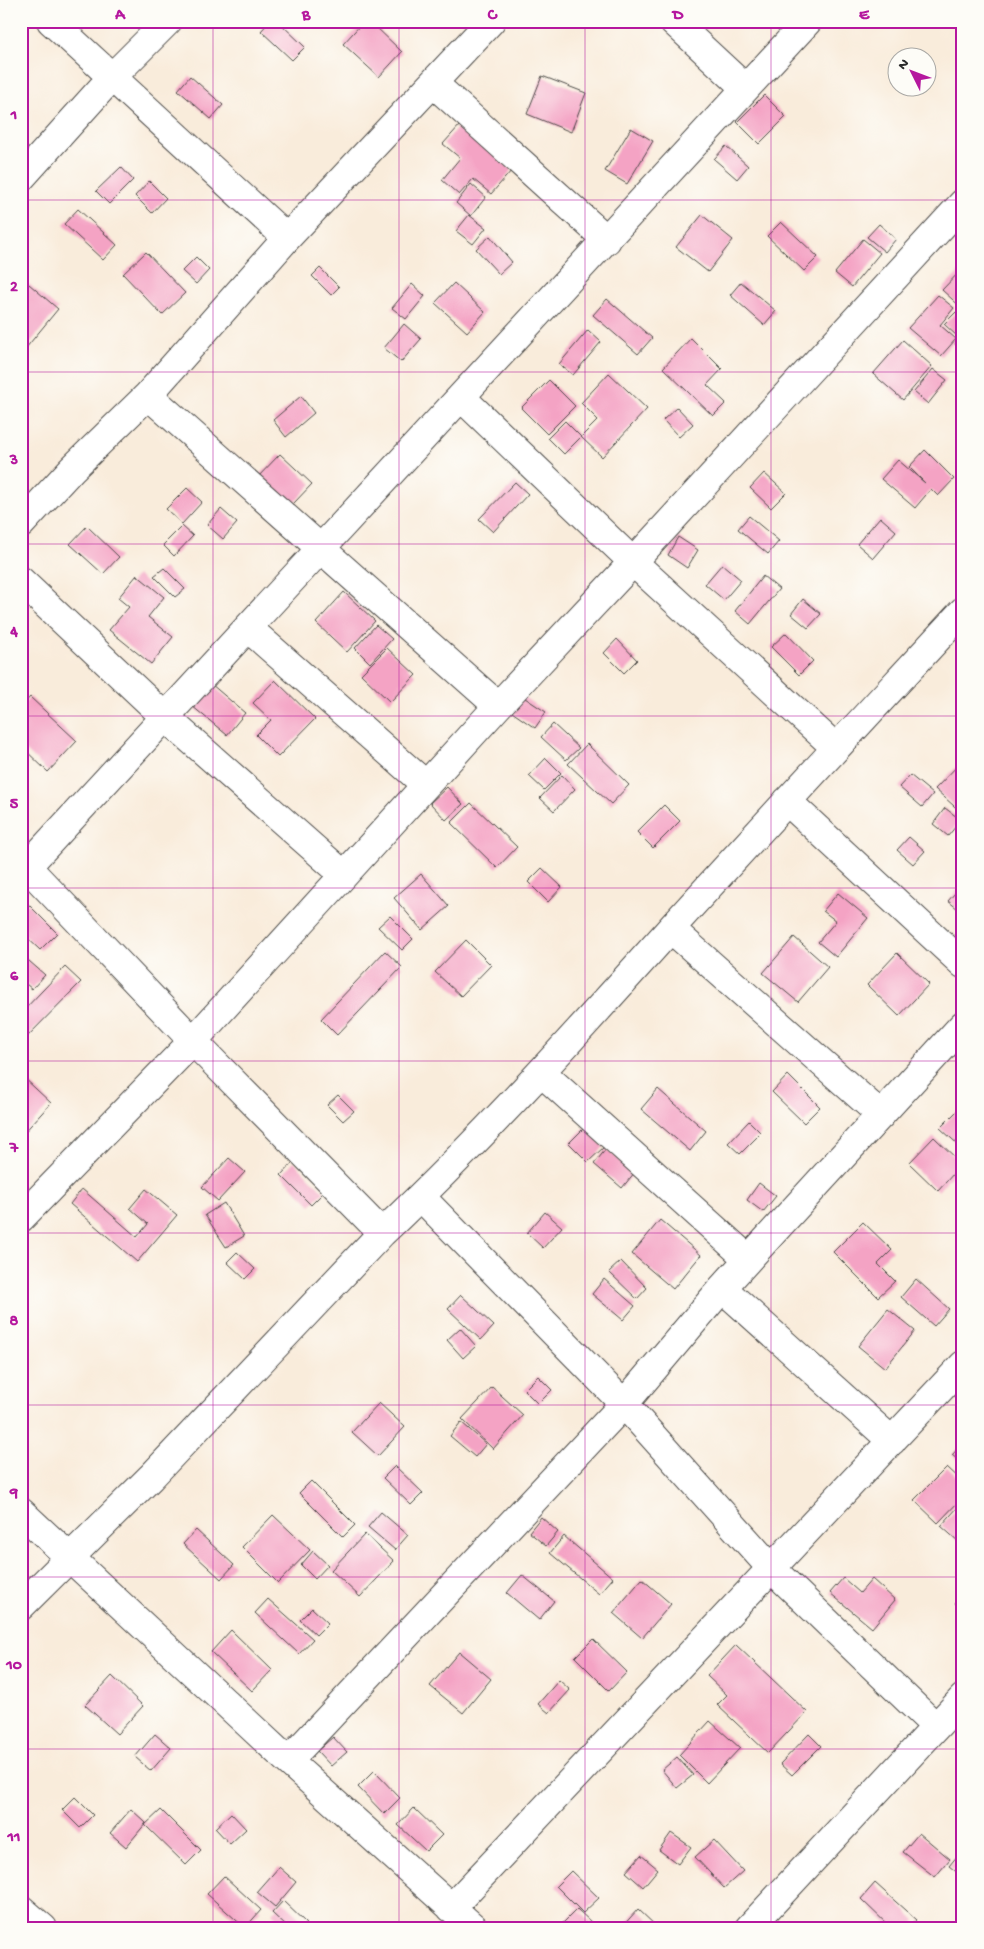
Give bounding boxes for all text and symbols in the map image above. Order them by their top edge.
text: A [114,7,126,26]
text: B [301,7,311,26]
text: C [487,7,498,26]
text: D [671,7,684,26]
text: E [859,7,870,26]
north arrow [886,48,936,98]
text: N [895,56,914,74]
text: 1 [10,107,17,126]
text: 2 [10,279,18,298]
text: 3 [9,452,18,471]
text: 4 [9,624,18,643]
text: 5 [10,796,19,815]
text: 6 [10,968,19,987]
text: 7 [9,1140,19,1159]
text: 8 [10,1313,19,1332]
text: 9 [9,1485,18,1504]
text: 10 [5,1657,22,1676]
text: 11 [7,1829,20,1848]

